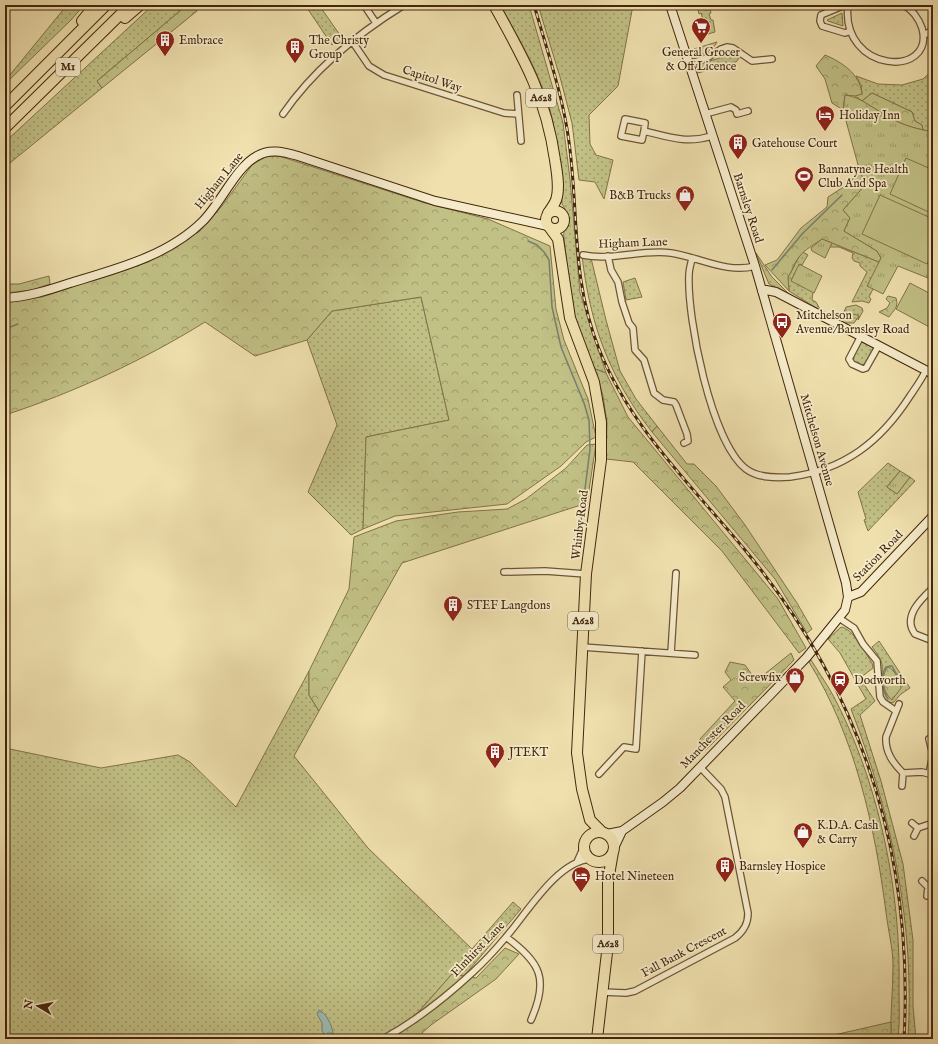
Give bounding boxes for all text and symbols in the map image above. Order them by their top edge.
supermarket icon: General Grocer & Off Licence [690,16,712,44]
building icon: Embrace [154,29,176,57]
place label: Embrace [179,33,224,48]
place label: The Christy Group [309,33,369,63]
building icon: The Christy Group [284,36,306,64]
place label: General Grocer & Off Licence [662,45,741,74]
road number: M1 [56,58,80,76]
street label: Capitol Way [400,62,464,97]
road number: A628 [526,89,556,107]
hotel icon: Holiday Inn [814,104,836,132]
place label: Holiday Inn [839,108,901,123]
building icon: Gatehouse Court [727,132,749,160]
place label: Gatehouse Court [752,136,837,151]
street label: Higham Lane [191,149,247,213]
place label: Bannatyne Health Club And Spa [818,162,909,192]
sports icon: Bannatyne Health Club And Spa [793,165,815,193]
street label: Barnsley Road [730,171,767,245]
shop icon: B&B Trucks [674,184,696,212]
place label: B&B Trucks [609,188,671,203]
street label: Higham Lane [598,234,668,252]
place label: Mitchelson Avenue/Barnsley Road [795,308,910,337]
bus stop icon: Mitchelson Avenue/Barnsley Road [771,311,793,339]
street label: Mitchelson Avenue [797,392,837,488]
street label: Whinby Road [568,489,592,561]
street label: Station Road [850,527,906,585]
building icon: STEF Langdons [442,594,464,622]
place label: STEF Langdons [467,598,550,613]
road number: A628 [568,612,598,630]
shop icon: Screwfix [784,666,806,694]
station icon: Dodworth [829,669,851,697]
place label: Screwfix [739,670,781,685]
place label: Dodworth [854,673,906,688]
street label: Manchester Road [677,698,749,772]
building icon: JTEKT [484,741,506,769]
place label: JTEKT [507,745,549,761]
place label: K.D.A. Cash & Carry [817,818,879,847]
shop icon: K.D.A. Cash & Carry [792,821,814,849]
building icon: Barnsley Hospice [714,855,736,883]
place label: Barnsley Hospice [739,859,826,875]
hotel icon: Hotel Nineteen [570,865,592,893]
place label: Hotel Nineteen [595,869,675,884]
street label: Elmhirst Lane [448,918,509,980]
street label: Fall Bank Crescent [639,923,729,981]
road number: A628 [593,935,623,953]
north arrow [18,986,58,1026]
text: N [21,998,37,1011]

